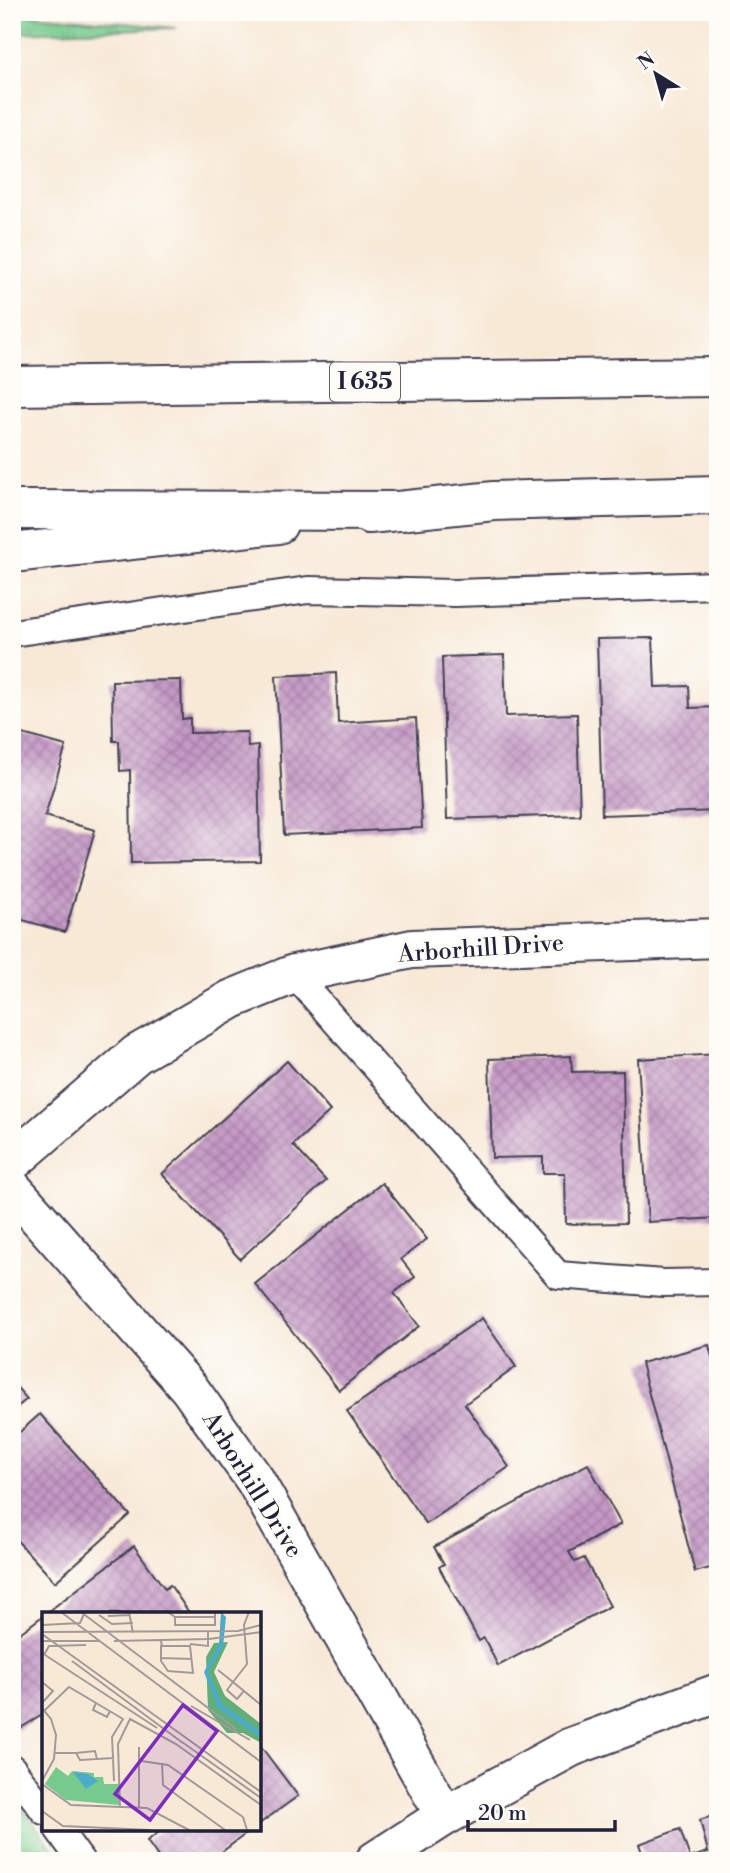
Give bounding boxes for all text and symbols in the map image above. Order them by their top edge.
north arrow [622,38,692,108]
text: N [633,47,660,75]
road number: I 635 [330,362,400,402]
street label: Arborhill Drive [396,928,565,970]
street label: Arborhill Drive [195,1406,309,1563]
inset map [42,1612,261,1831]
scale bar [468,1789,614,1833]
text: 20 m [478,1801,527,1827]

